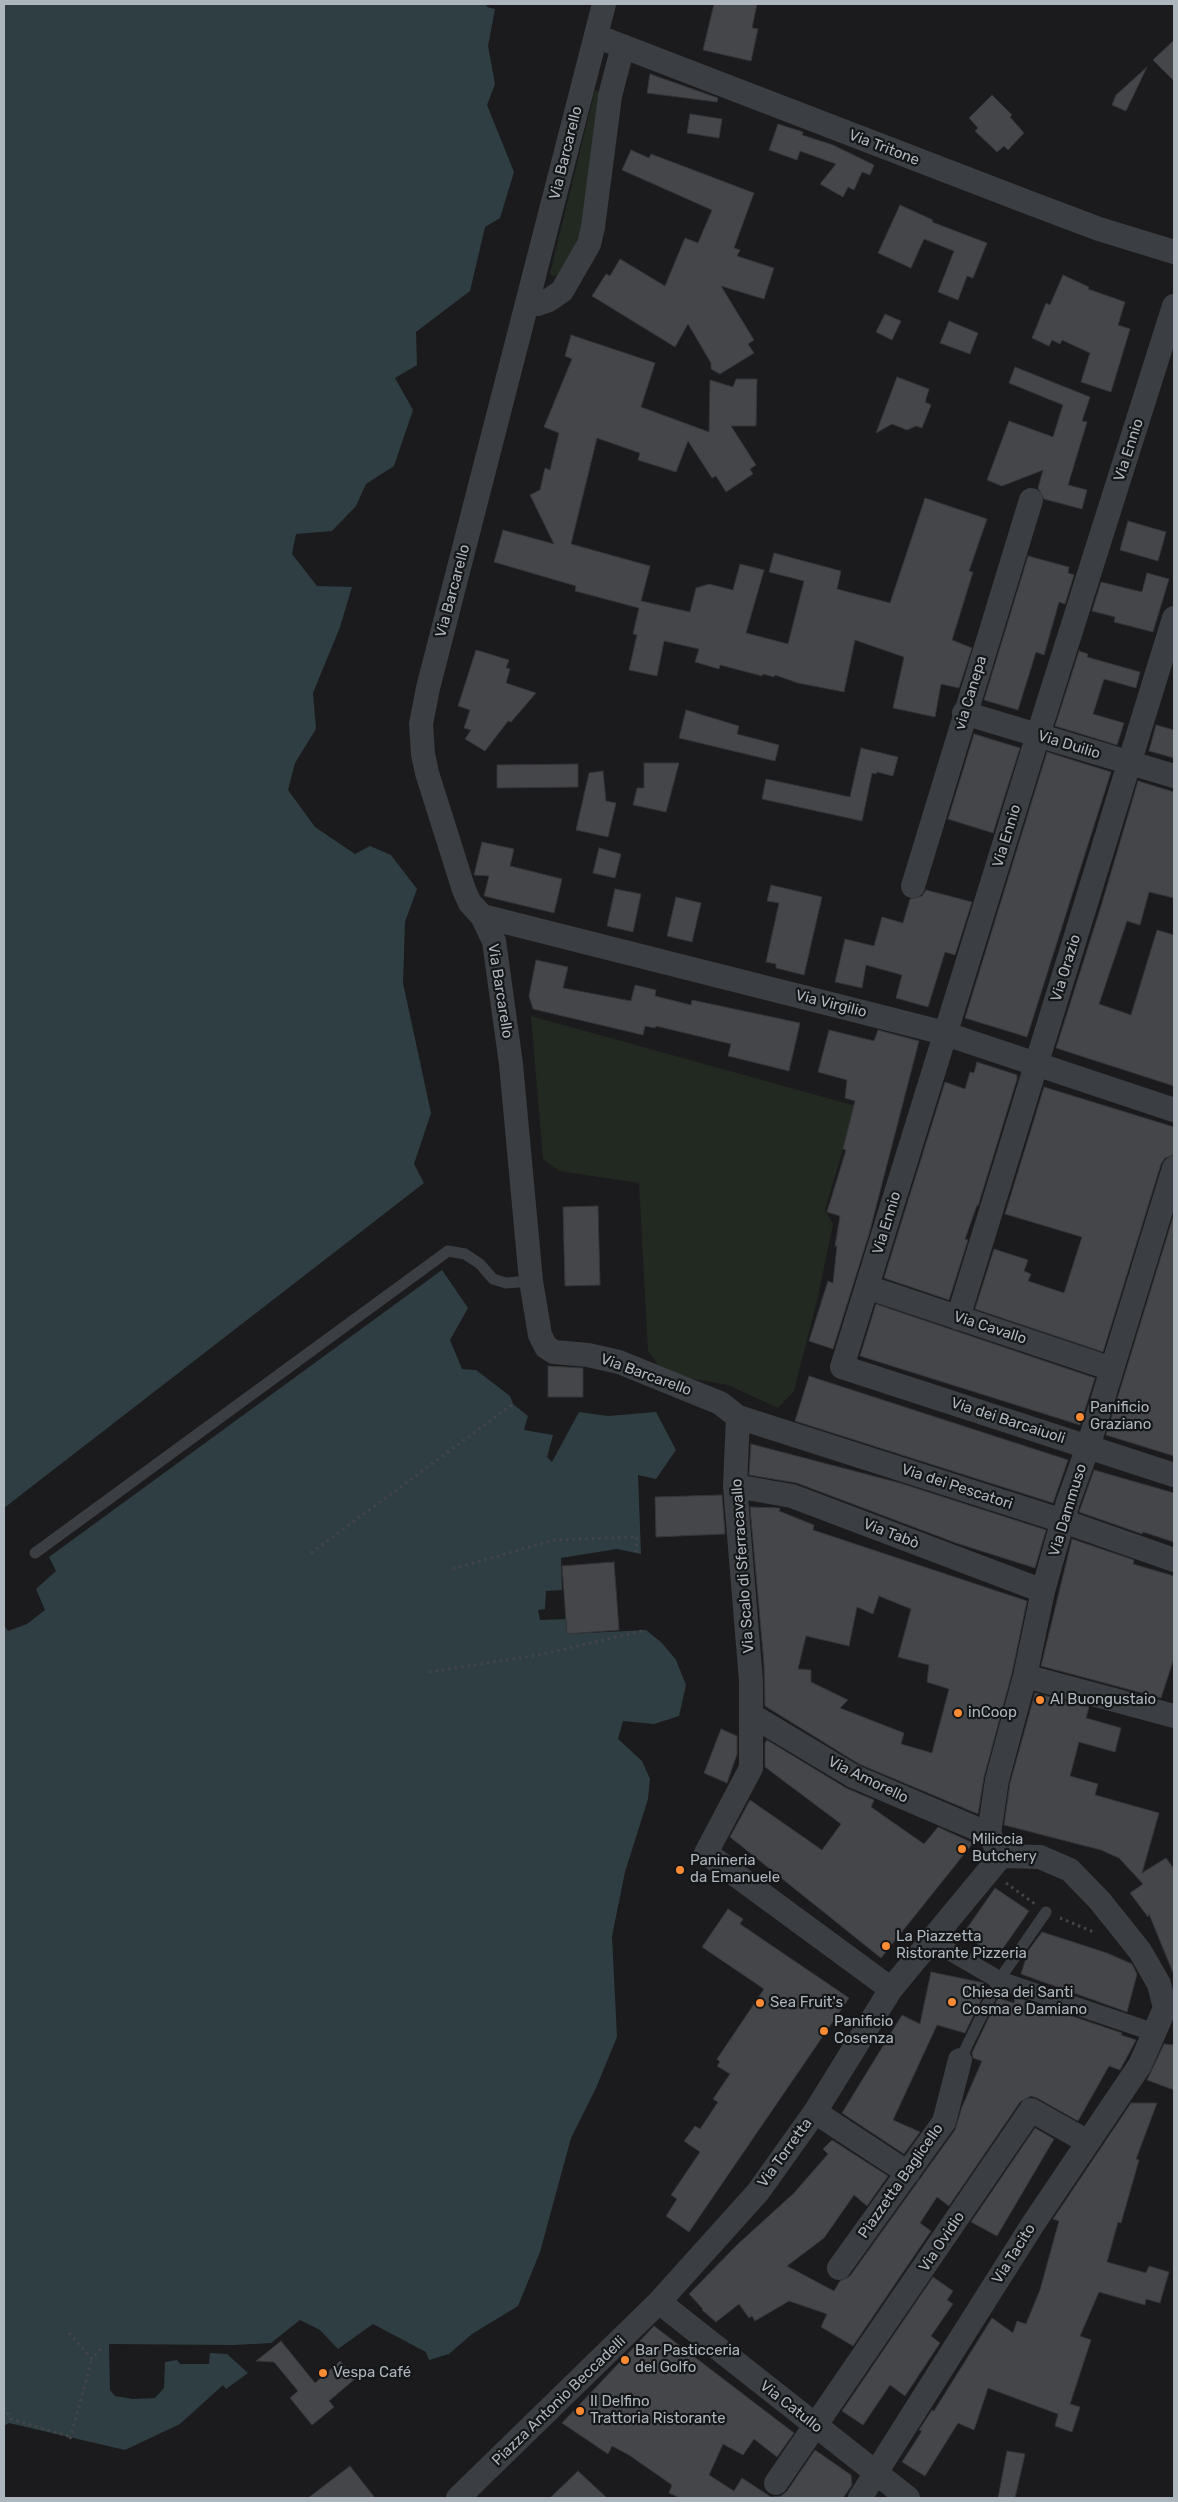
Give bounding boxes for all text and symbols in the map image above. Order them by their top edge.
street label: Via Barcarello [546,104,586,202]
street label: Via Tritone [846,126,922,170]
street label: Via Ennio [1110,416,1148,484]
street label: Via Barcarello [432,542,474,640]
street label: via Canepa [951,654,991,732]
street label: Via Duilio [1036,727,1102,763]
street label: Via Ennio [989,802,1025,870]
street label: Via Orazio [1047,932,1085,1004]
street label: Via Barcarello [484,942,516,1040]
street label: Via Virgilio [794,986,868,1022]
street label: Via Ennio [869,1189,905,1257]
street label: Via Cavallo [951,1308,1029,1348]
street label: Via Barcarello [598,1350,694,1400]
street label: Via dei Barcaiuoli [949,1394,1067,1448]
place label: Panificio Graziano [1090,1399,1151,1434]
marker: Panificio Graziano [1074,1411,1086,1423]
street label: Via dei Pescatori [899,1461,1015,1513]
street label: Via Dammuso [1045,1461,1091,1559]
street label: Via Scalo di Sferracavallo [728,1478,758,1654]
street label: Via Tabò [860,1515,922,1553]
place label: Al Buongustaio [1050,1691,1156,1709]
marker: Al Buongustaio [1034,1694,1046,1706]
place label: inCoop [968,1704,1017,1722]
marker: inCoop [952,1707,964,1719]
street label: Via Amorello [825,1753,911,1807]
place label: Miliccia Butchery [972,1831,1037,1866]
marker: Miliccia Butchery [956,1843,968,1855]
place label: Panineria da Emanuele [690,1852,780,1887]
marker: Panineria da Emanuele [674,1864,686,1876]
place label: La Piazzetta Ristorante Pizzeria [896,1928,1027,1963]
marker: La Piazzetta Ristorante Pizzeria [880,1940,892,1952]
place label: Chiesa dei Santi Cosma e Damiano [962,1984,1087,2019]
place label: Sea Fruit's [770,1994,843,2012]
marker: Chiesa dei Santi Cosma e Damiano [946,1996,958,2008]
marker: Sea Fruit's [754,1997,766,2009]
place label: Panificio Cosenza [834,2013,894,2048]
marker: Panificio Cosenza [818,2025,830,2037]
street label: Via Torretta [754,2115,816,2191]
street label: Piazzetta Baglicello [855,2120,947,2242]
street label: Via Ovidio [915,2209,969,2275]
street label: Via Tacito [989,2221,1039,2287]
street label: Piazza Antonio Beccadelli [488,2332,630,2470]
place label: Bar Pasticceria del Golfo [635,2342,740,2377]
marker: Bar Pasticceria del Golfo [619,2354,631,2366]
place label: Vespa Café [333,2364,411,2382]
marker: Vespa Café [317,2367,329,2379]
street label: Via Catullo [756,2377,826,2437]
place label: Il Delfino Trattoria Ristorante [590,2393,726,2428]
marker: Il Delfino Trattoria Ristorante [574,2405,586,2417]

